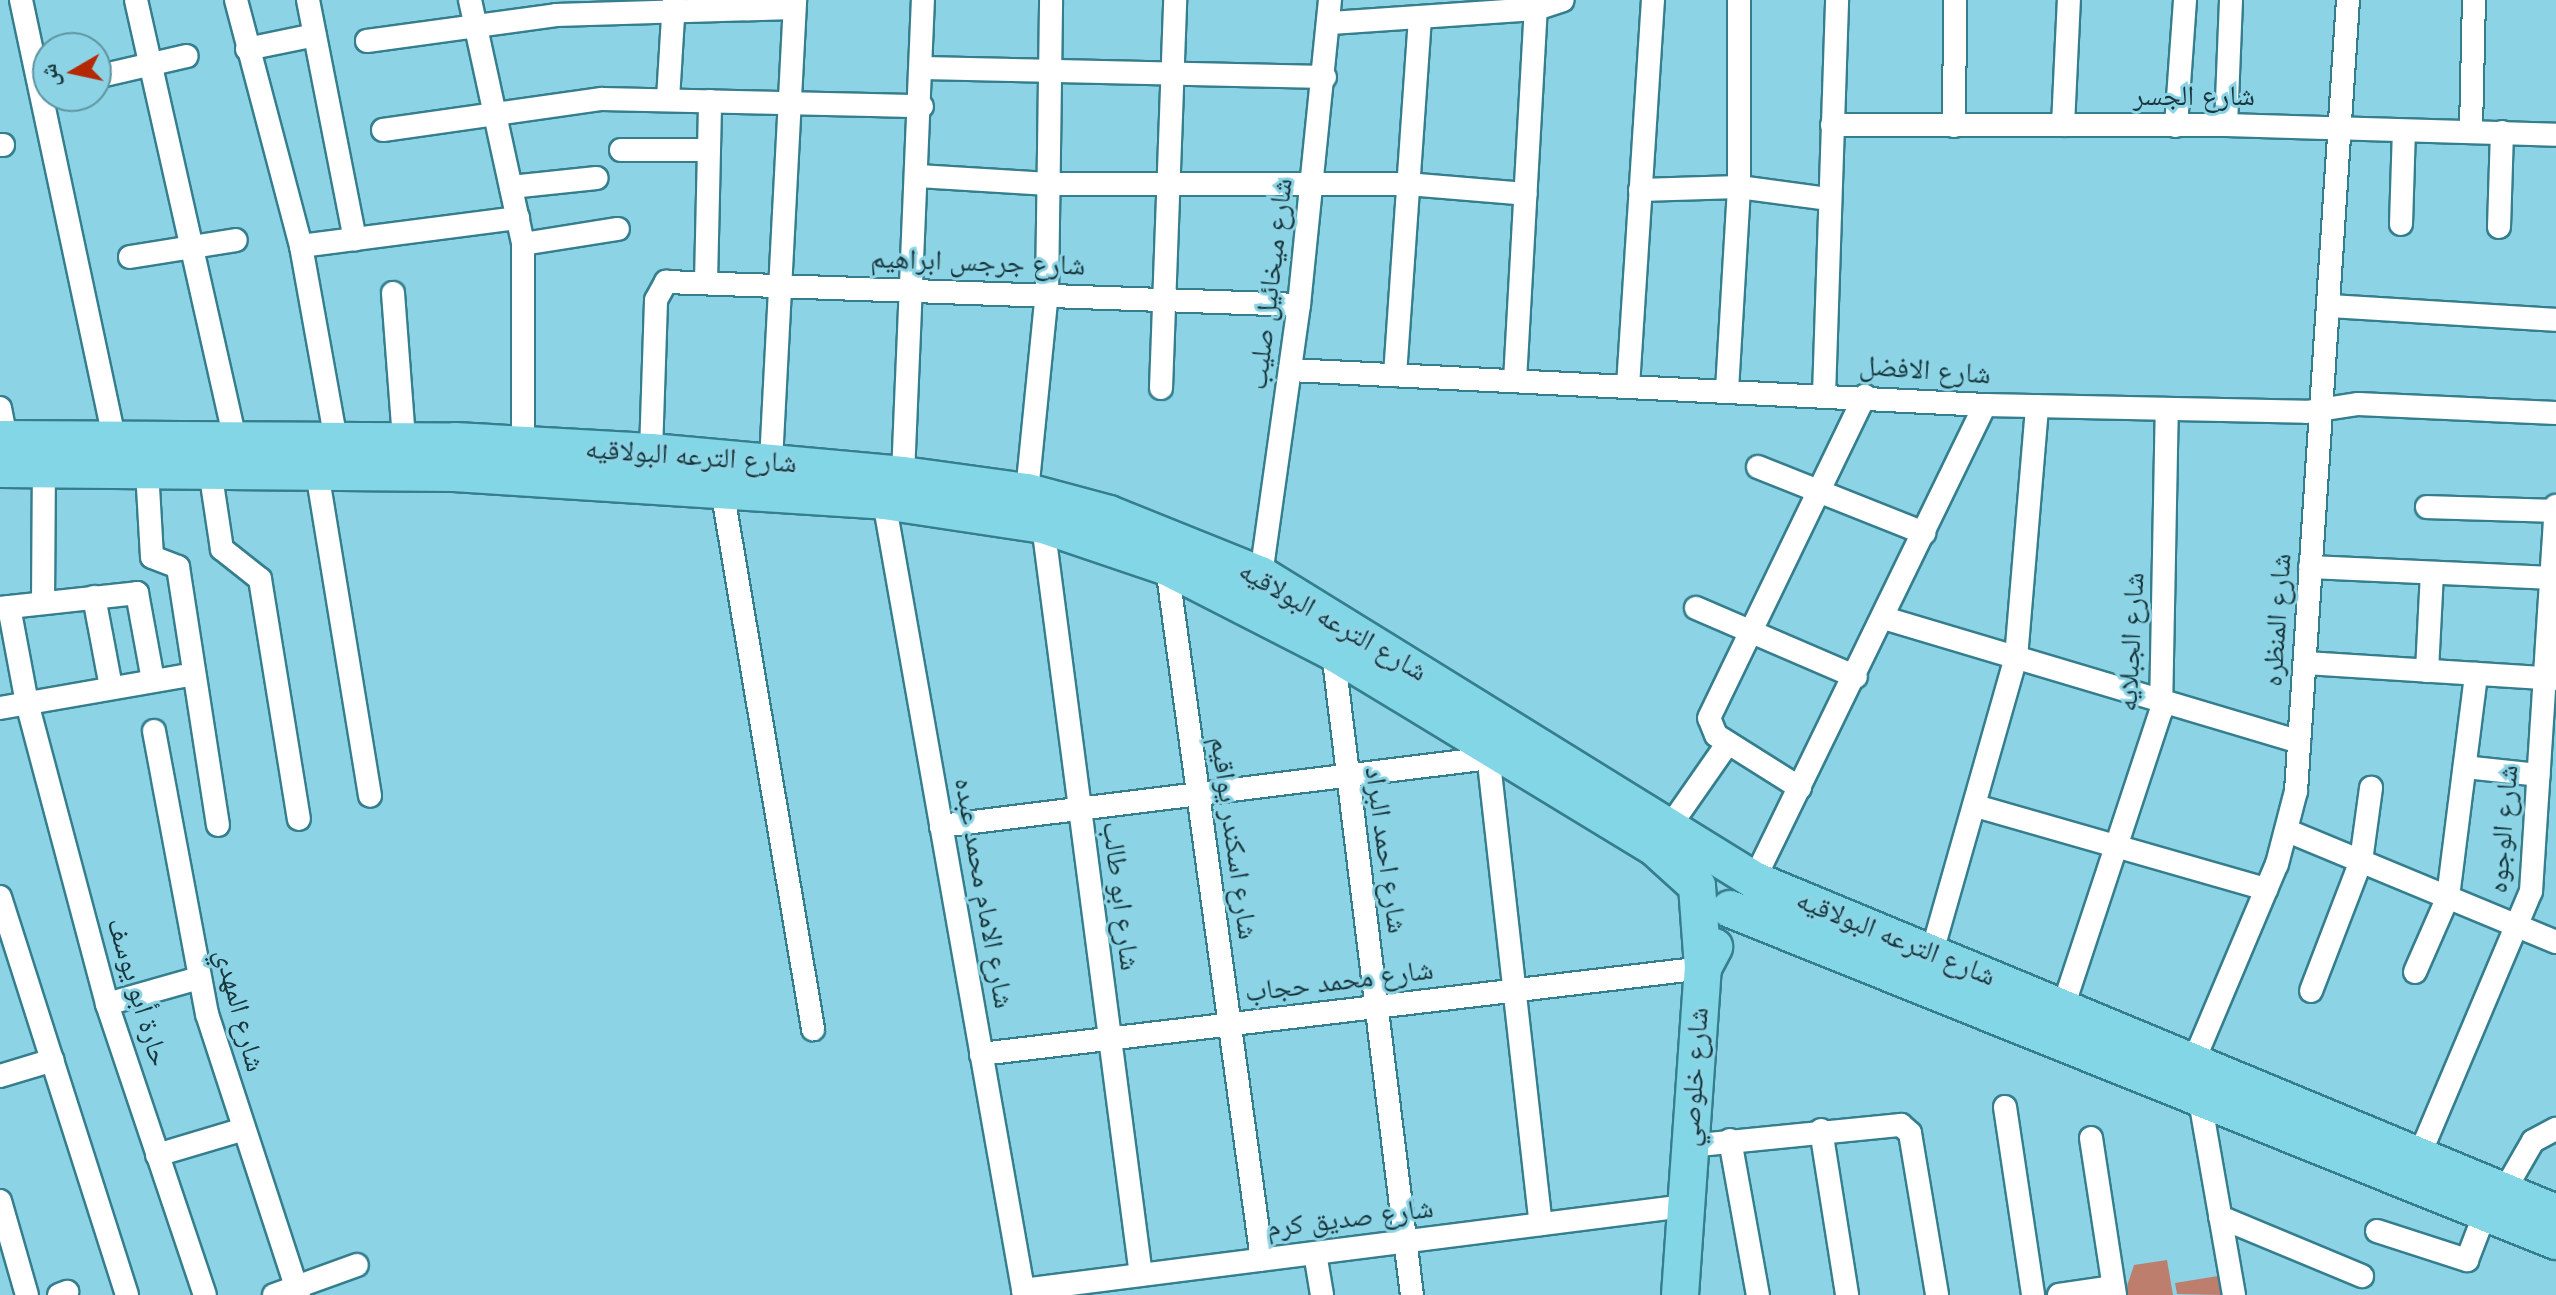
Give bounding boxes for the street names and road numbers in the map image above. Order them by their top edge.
street label: شارع الجسر [2133,79,2255,113]
street label: شارع ميخائيل صليب [1240,176,1300,392]
street label: شارع جرجس ابراهيم [870,241,1086,283]
street label: شارع الافضل [1858,349,1992,391]
street label: شارع الترعه البولاقيه [584,432,798,480]
street label: شارع المنظره [2256,552,2298,688]
street label: شارع الترعه البولاقيه [1233,553,1433,689]
street label: شارع الجبلايه [2111,571,2151,713]
street label: شارع اسكندر يواقيم [1203,734,1265,942]
street label: شارع الوجوه [2481,763,2525,895]
street label: شارع احمد البراد [1358,765,1414,935]
street label: شارع الامام محمد عبده [947,775,1021,1011]
street label: شارع ابو طالب [1095,819,1147,973]
street label: شارع الترعه البولاقيه [1791,883,2001,993]
street label: حارة أبو يوسف [99,914,177,1070]
street label: شارع المهدي [207,945,273,1075]
street label: شارع محمد حجاب [1243,953,1435,1009]
street label: شارع خلوصي [1672,1006,1716,1148]
street label: شارع صديق كرم [1265,1191,1435,1245]

